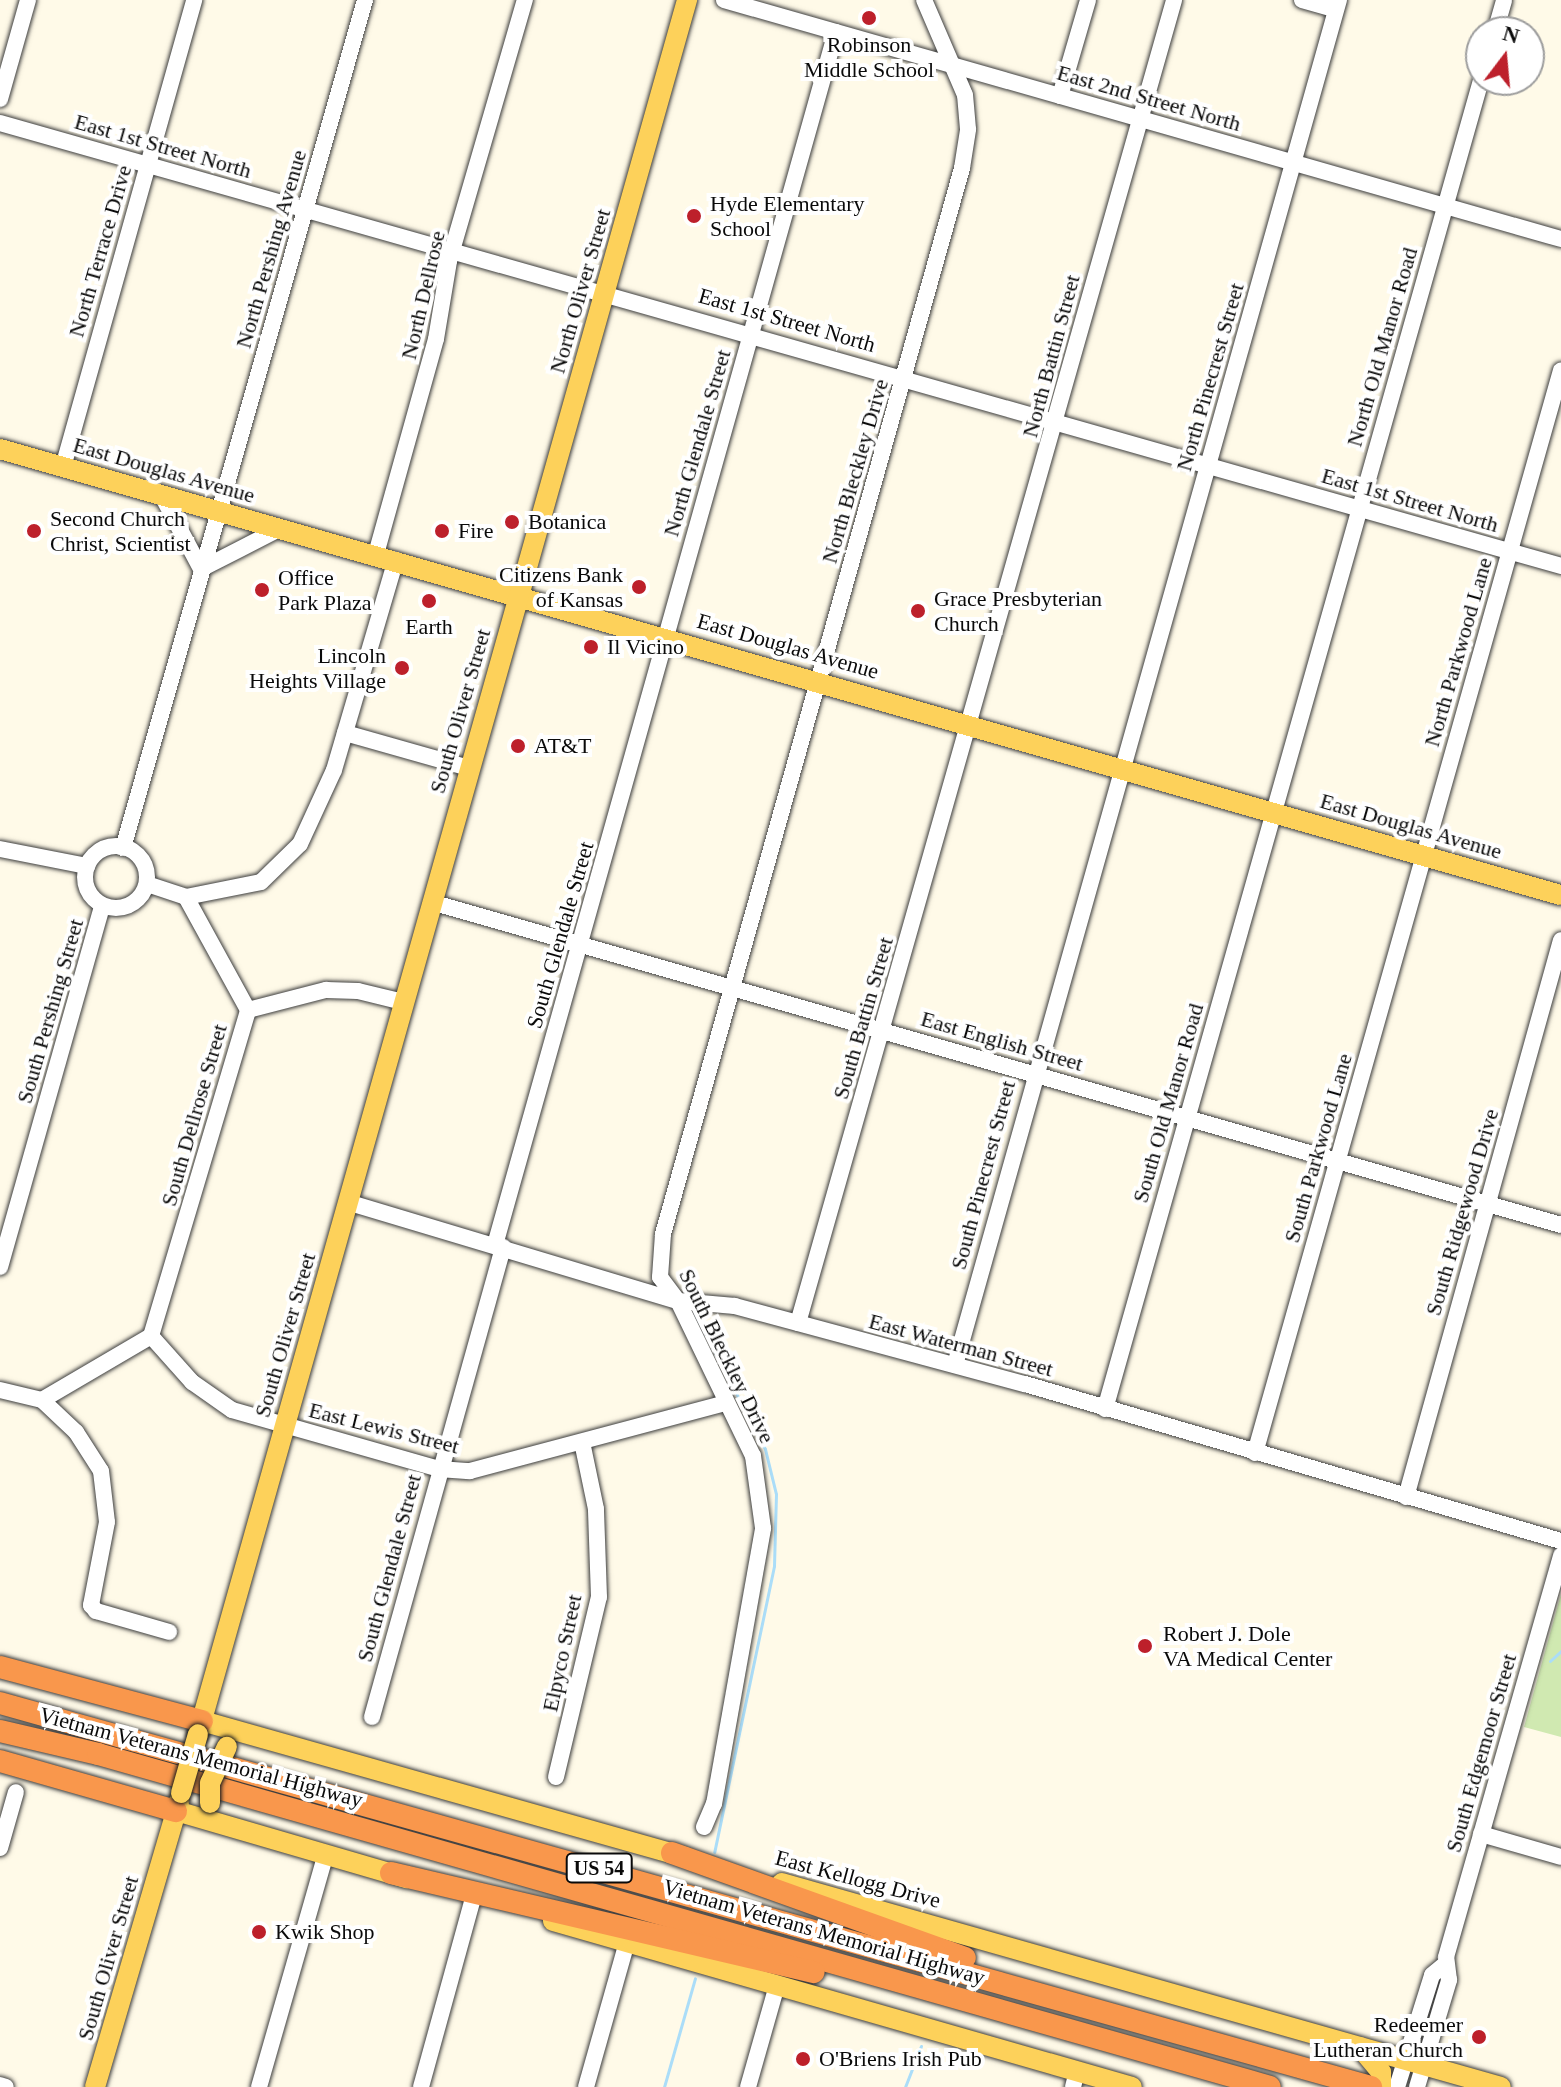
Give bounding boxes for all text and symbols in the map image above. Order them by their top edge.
marker: Robinson Middle School [860,9,878,27]
north arrow [1465,16,1545,96]
text: N [1500,20,1522,49]
place label: Robinson Middle School [804,31,934,82]
street label: East 2nd Street North [1054,59,1244,137]
street label: East 1st Street North [72,108,254,184]
street label: North Pershing Avenue [230,146,312,352]
street label: North Terrace Drive [63,162,137,340]
place label: Hyde Elementary School [710,190,865,242]
street label: North Oliver Street [544,206,616,376]
marker: Hyde Elementary School [685,207,703,225]
street label: North Dellrose [395,228,451,362]
street label: North Old Manor Road [1341,244,1423,450]
street label: North Battin Street [1017,272,1085,440]
street label: North Pinecrest Street [1171,280,1249,474]
street label: East 1st Street North [696,282,878,358]
street label: North Glendale Street [658,347,736,539]
street label: North Bleckley Drive [816,376,894,566]
street label: East Douglas Avenue [70,431,258,509]
street label: East 1st Street North [1319,462,1501,538]
place label: Second Church Christ, Scientist [50,505,191,556]
place label: Botanica [528,509,606,535]
marker: Botanica [503,513,521,531]
place label: Fire [458,518,493,544]
marker: Second Church Christ, Scientist [25,522,43,540]
marker: Fire [433,522,451,540]
street label: North Parkwood Lane [1418,554,1498,750]
place label: Citizens Bank of Kansas [499,561,623,612]
place label: Office Park Plaza [278,564,371,616]
marker: Citizens Bank of Kansas [630,578,648,596]
marker: Office Park Plaza [253,581,271,599]
place label: Grace Presbyterian Church [934,585,1102,636]
marker: Earth [420,592,438,610]
marker: Grace Presbyterian Church [909,602,927,620]
street label: East Douglas Avenue [694,607,882,685]
place label: Earth [405,614,453,640]
street label: South Oliver Street [424,626,496,796]
place label: Il Vicino [607,634,684,660]
marker: Il Vicino [582,638,600,656]
place label: Lincoln Heights Village [249,642,386,694]
marker: Lincoln Heights Village [393,659,411,677]
place label: AT&T [534,733,591,759]
marker: AT&T [509,737,527,755]
street label: East Douglas Avenue [1317,787,1505,865]
street label: South Glendale Street [521,839,599,1031]
street label: South Pershing Street [11,916,89,1106]
street label: South Battin Street [827,934,899,1102]
street label: South Old Manor Road [1127,1000,1209,1206]
street label: East English Street [918,1005,1086,1077]
street label: South Dellrose Street [155,1021,233,1209]
street label: South Parkwood Lane [1278,1050,1358,1246]
street label: South Pinecrest Street [945,1078,1021,1272]
street label: South Ridgewood Drive [1420,1106,1504,1318]
street label: South Oliver Street [249,1250,321,1420]
street label: South Bleckley Drive [673,1265,781,1447]
street label: East Waterman Street [866,1308,1056,1382]
street label: East Lewis Street [306,1397,462,1459]
street label: South Glendale Street [351,1471,427,1665]
street label: Elpyco Street [537,1592,587,1714]
place label: Robert J. Dole VA Medical Center [1163,1620,1334,1672]
marker: Robert J. Dole VA Medical Center [1134,1635,1156,1657]
street label: South Edgemoor Street [1440,1651,1522,1855]
street label: Vietnam Veterans Memorial Highway [36,1701,366,1813]
street label: East Kellogg Drive [773,1844,943,1914]
road number: US 54 [565,1852,633,1884]
street label: South Oliver Street [72,1873,144,2043]
street label: Vietnam Veterans Memorial Highway [660,1873,988,1991]
place label: Kwik Shop [275,1919,375,1945]
marker: Kwik Shop [250,1923,268,1941]
place label: Redeemer Lutheran Church [1313,2011,1463,2062]
marker: Redeemer Lutheran Church [1470,2028,1488,2046]
place label: O'Briens Irish Pub [819,2046,982,2072]
marker: O'Briens Irish Pub [794,2050,812,2068]

